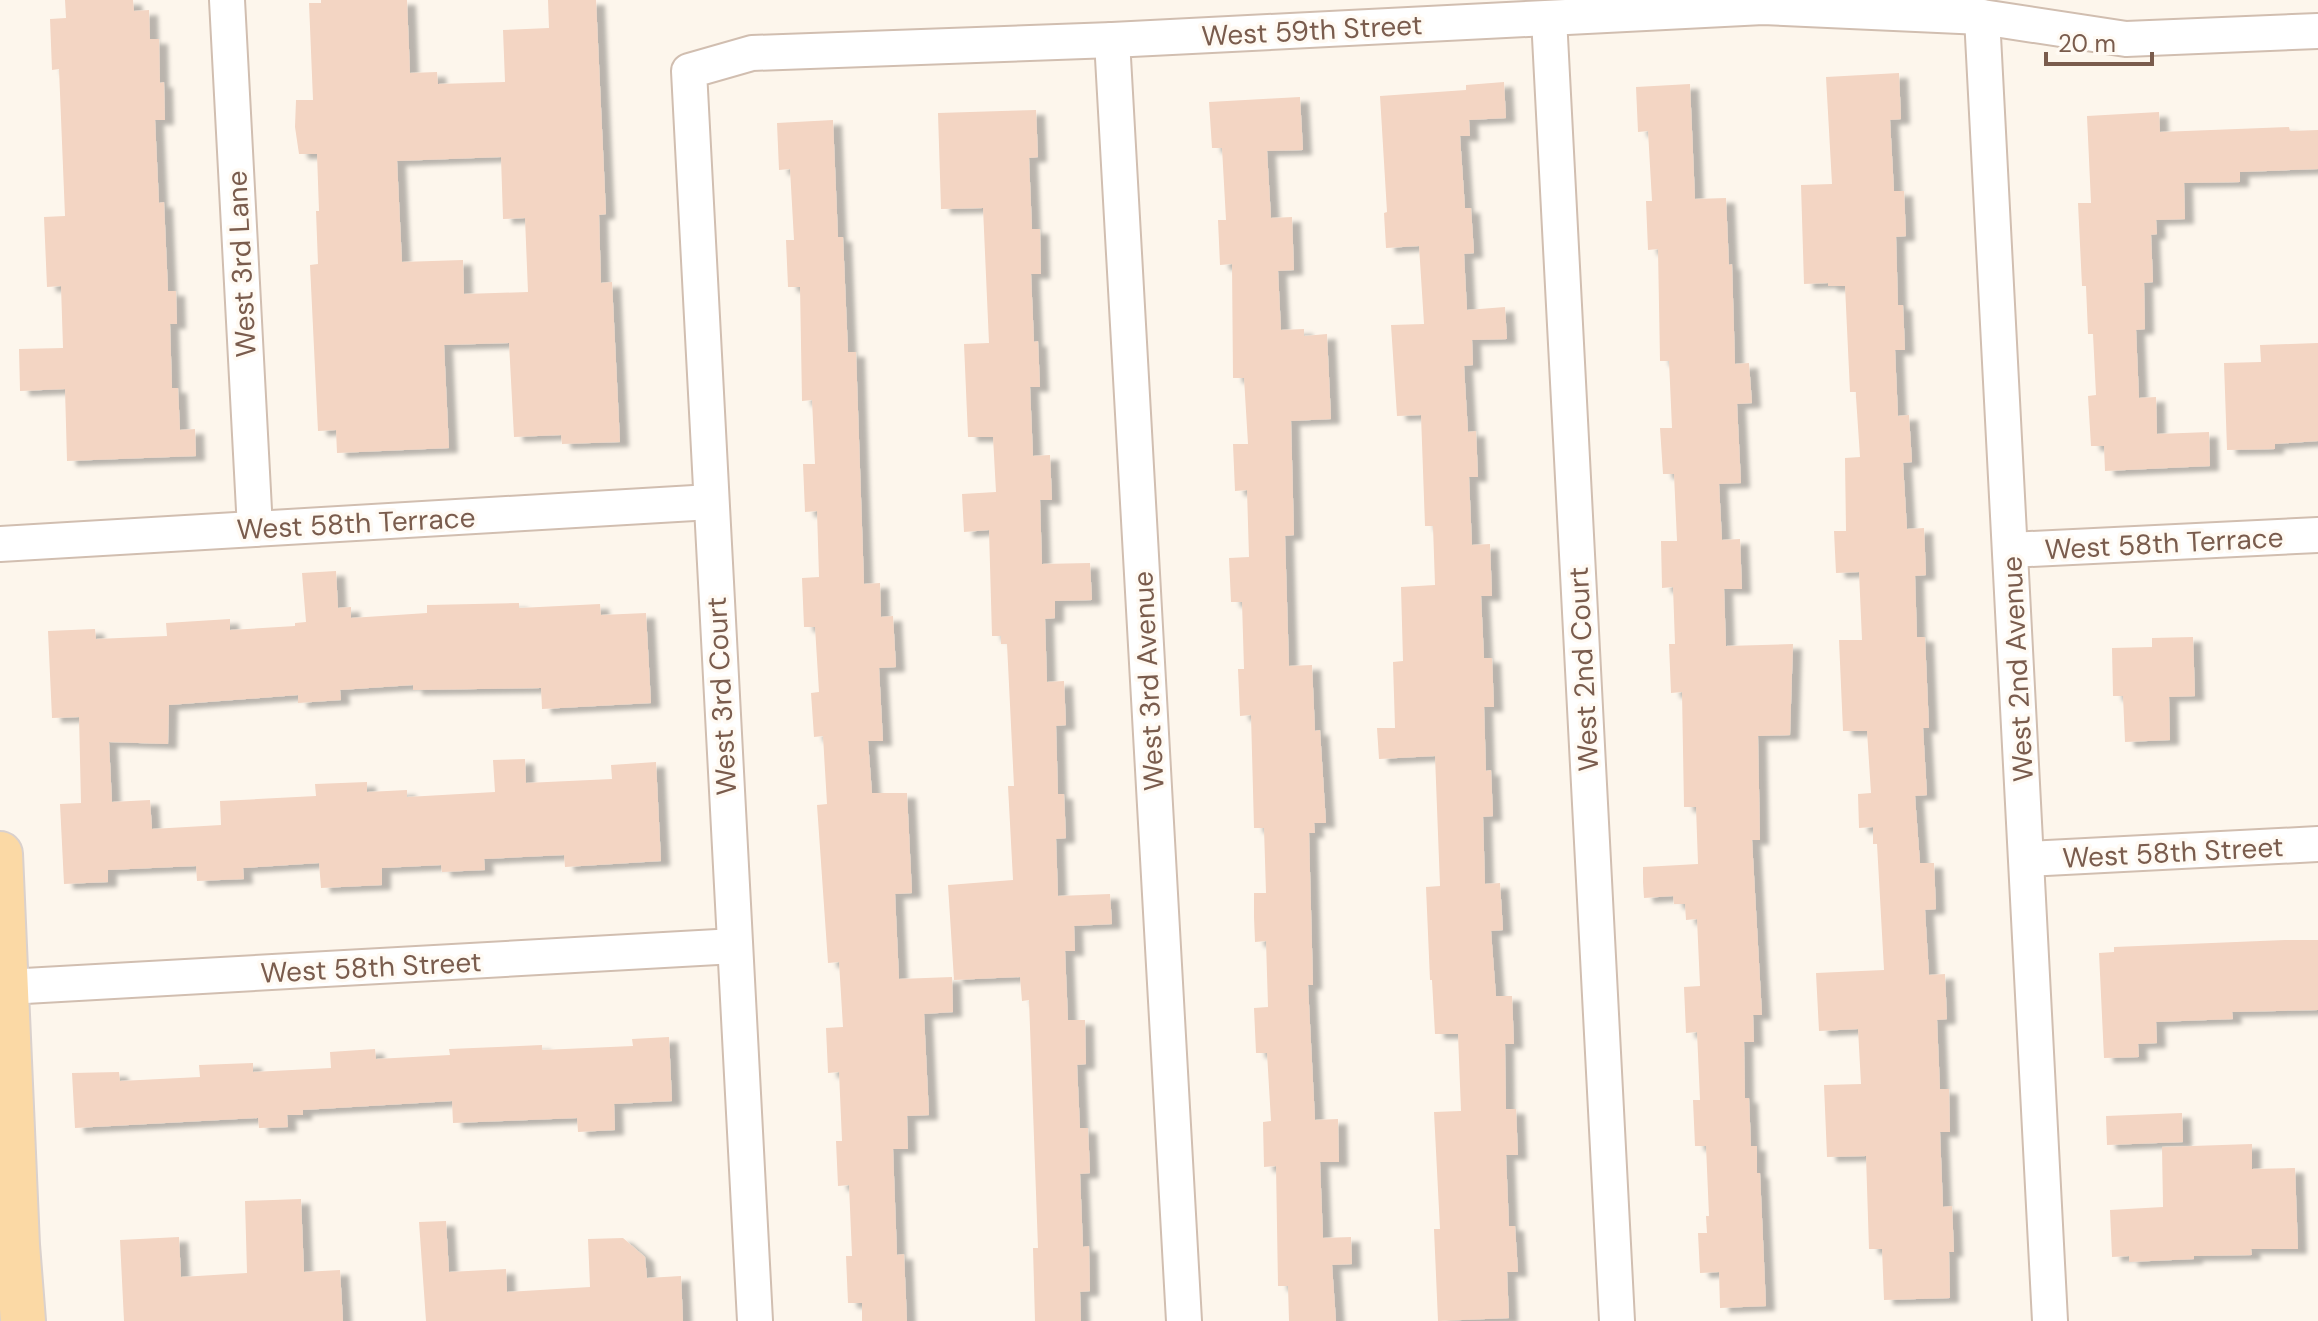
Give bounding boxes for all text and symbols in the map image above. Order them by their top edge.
street label: West 59th Street [1201,6,1423,55]
scale bar [2046,16,2152,66]
text: 20 m [2058,28,2116,59]
street label: West 3rd Lane [218,170,265,358]
street label: West 58th Terrace [236,499,476,548]
street label: West 58th Terrace [2044,519,2284,568]
street label: West 2nd Avenue [1993,555,2042,783]
street label: West 2nd Court [1560,566,1607,772]
street label: West 3rd Avenue [1124,570,1173,792]
street label: West 3rd Court [698,596,745,796]
street label: West 58th Street [2061,828,2285,877]
street label: West 58th Street [259,943,483,992]

